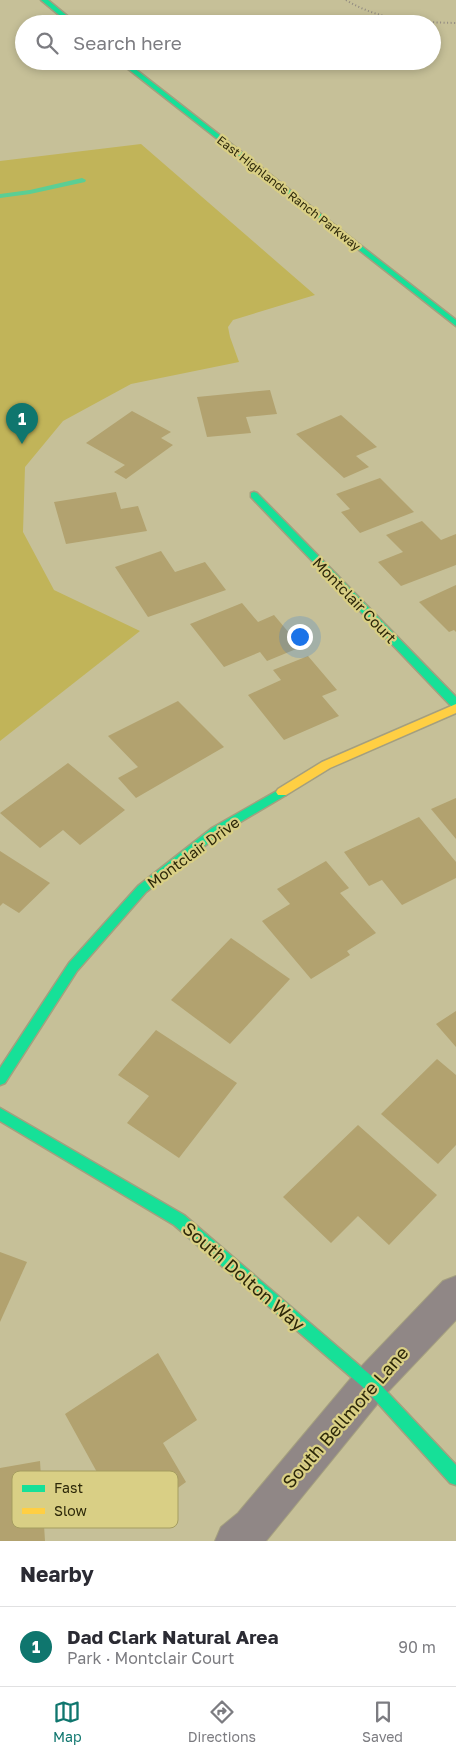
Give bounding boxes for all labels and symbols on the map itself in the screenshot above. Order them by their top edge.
street label: East Highlands Ranch Parkway [214,132,364,254]
pin: 1 [6,403,38,444]
street label: Montclair Court [309,553,401,647]
your location [287,624,313,650]
street label: Montclair Drive [144,812,243,891]
street label: South Dolton Way [178,1217,310,1335]
street label: South Bellmore Lane [277,1342,413,1492]
legend [12,1471,178,1528]
text: Fast [54,1479,83,1496]
text: Slow [54,1502,87,1519]

